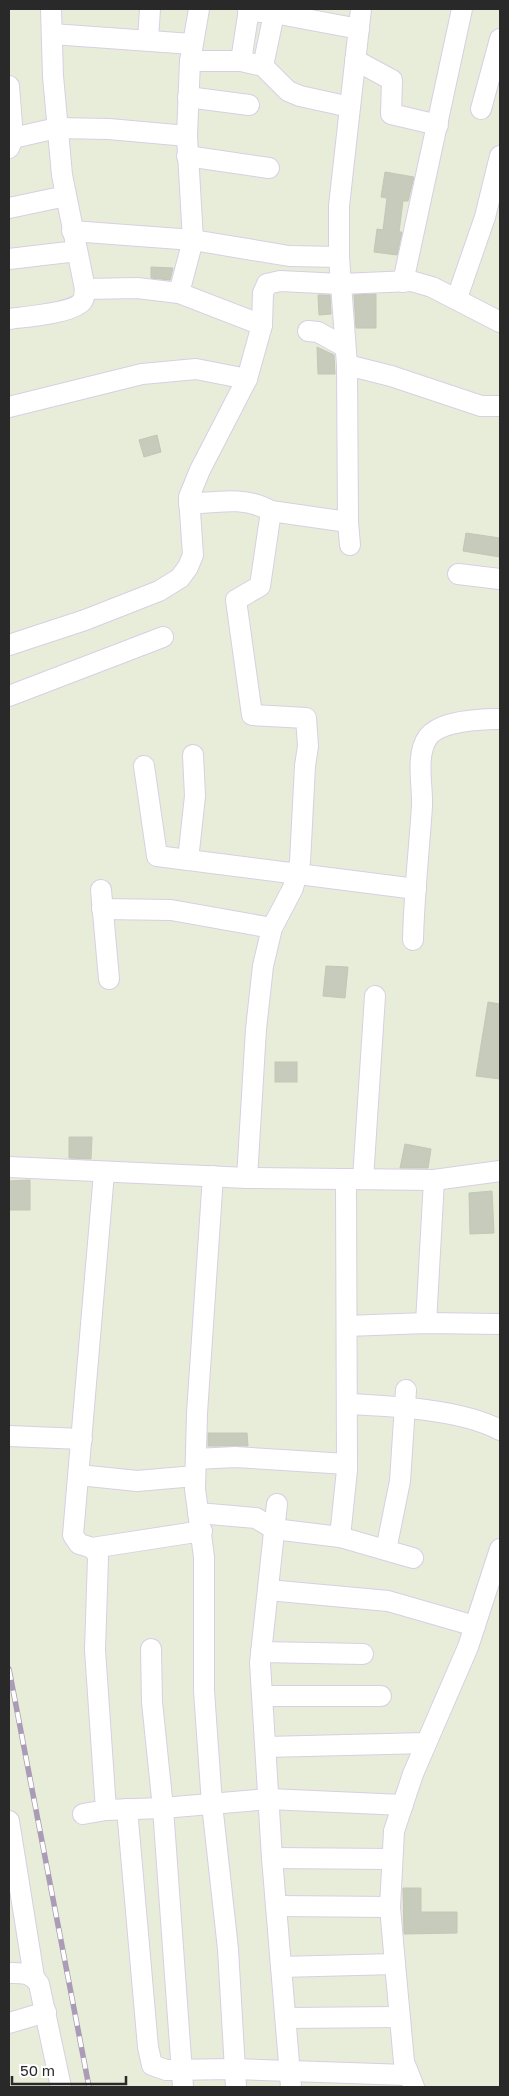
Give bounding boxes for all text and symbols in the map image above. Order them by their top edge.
scale bar [12,2054,126,2086]
text: 50 m [20,2061,55,2079]

